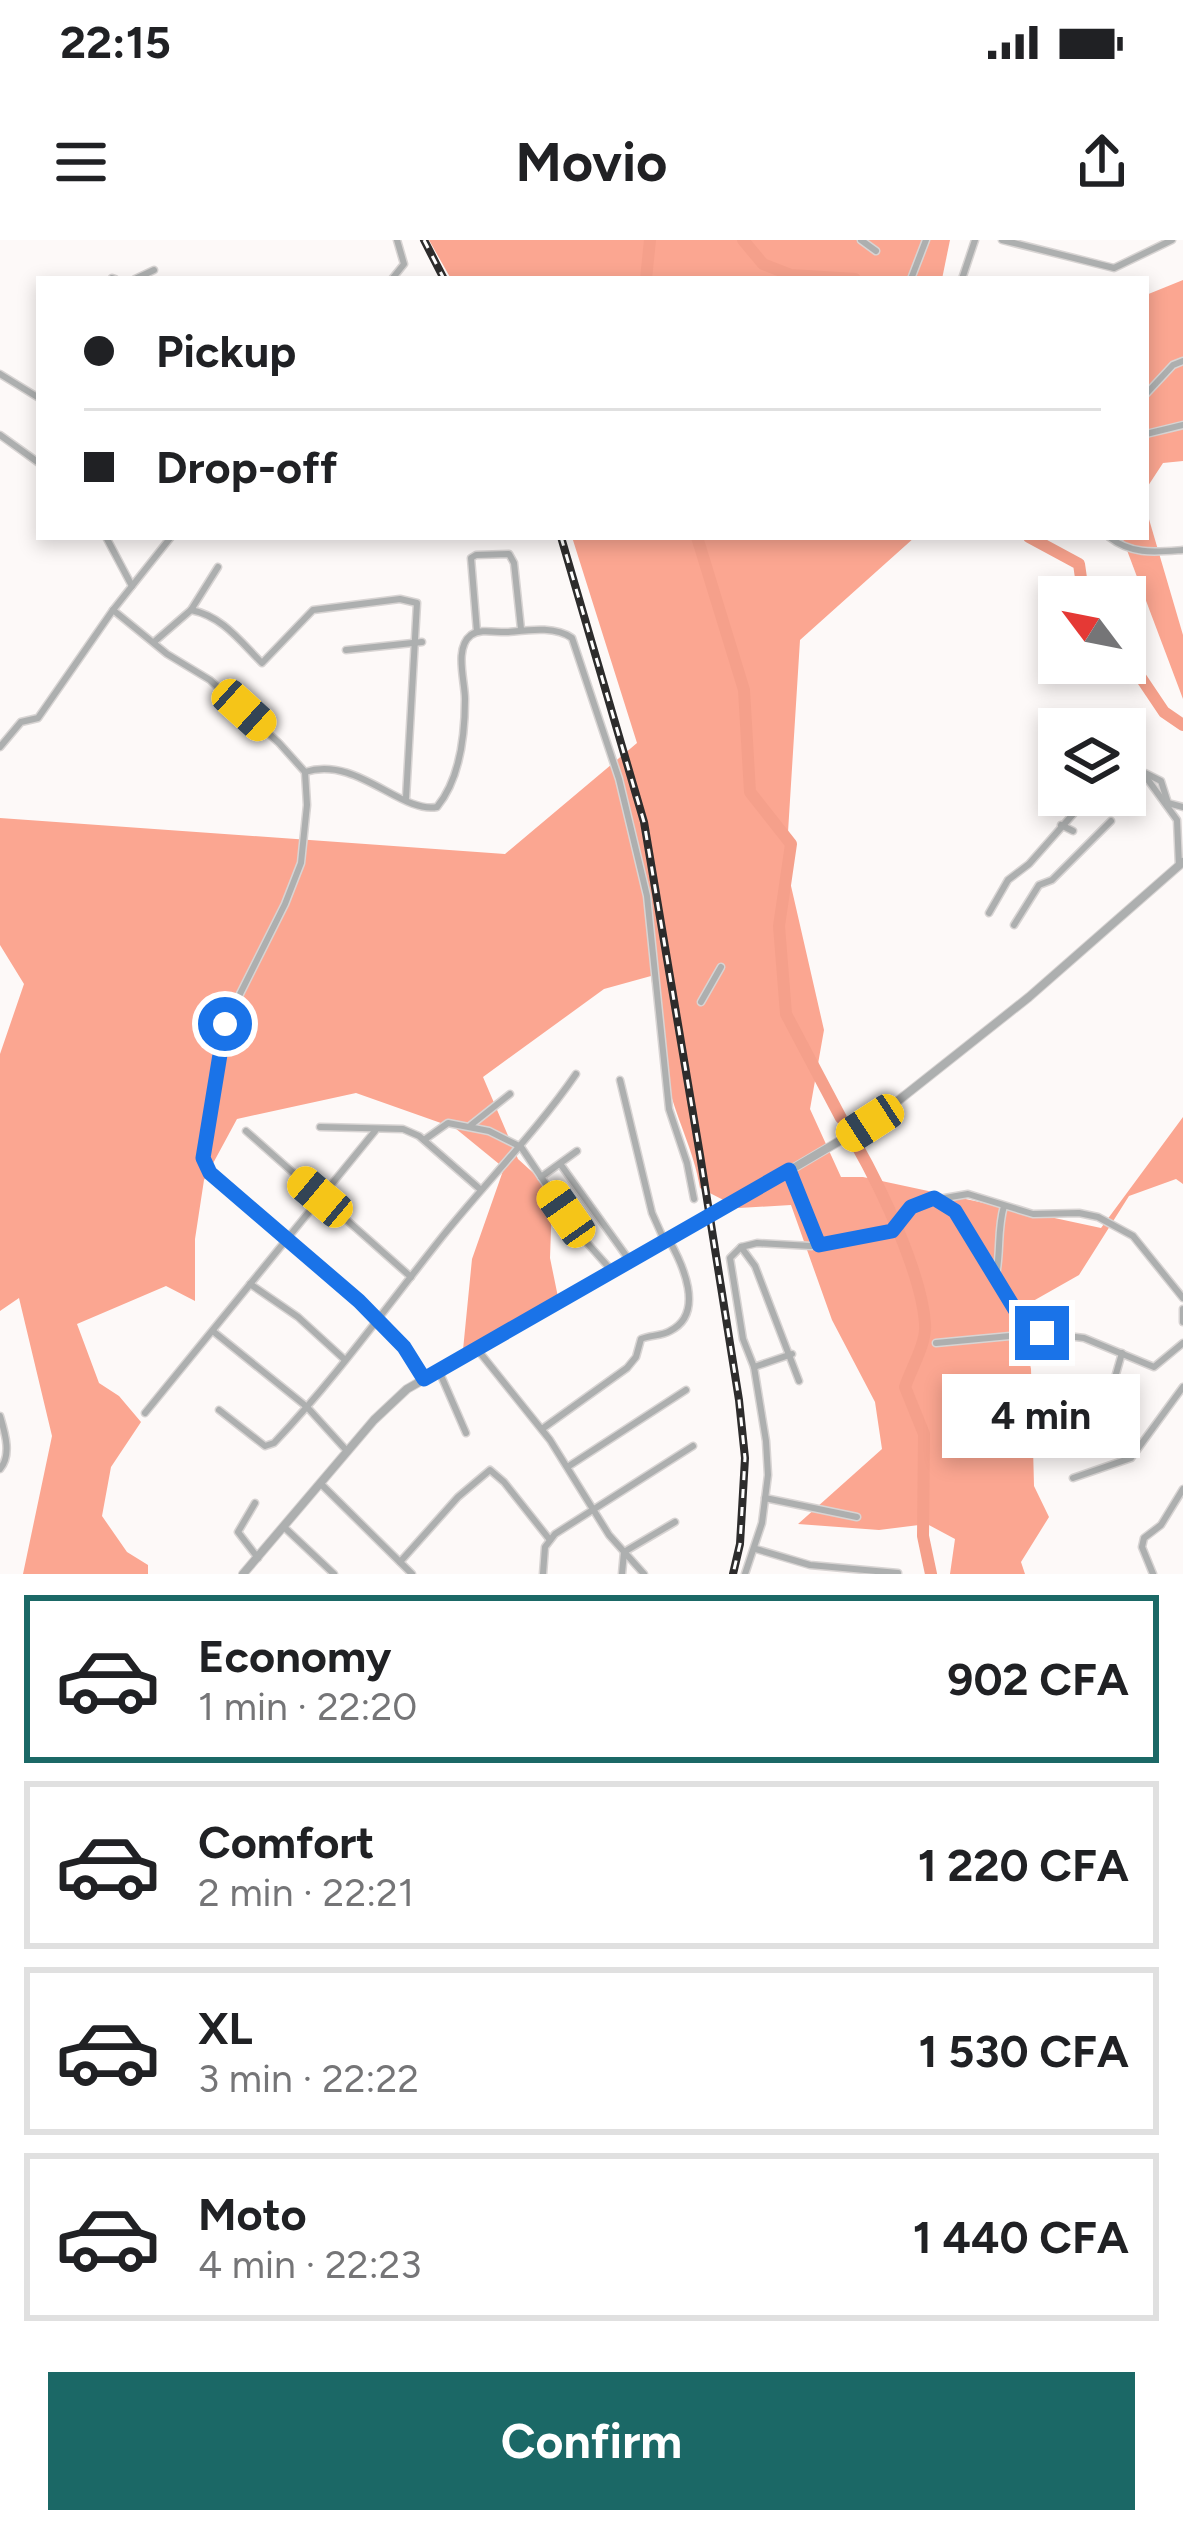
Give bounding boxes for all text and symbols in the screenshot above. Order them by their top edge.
text: 22:15 [60,15,171,69]
icon: menu [48,129,114,195]
icon: share [1069,129,1135,195]
text: Movio [515,130,668,195]
text: Pickup [156,324,296,378]
text: Drop-off [156,440,338,494]
north arrow [1038,576,1146,684]
map controls [1038,576,1146,816]
car [205,673,283,747]
button: layers [1038,708,1146,816]
route start [198,997,252,1051]
car [830,1088,910,1158]
car [281,1160,359,1234]
car [531,1174,601,1254]
route end [1015,1306,1069,1360]
callout: 4 min [943,1375,1141,1459]
text: 4 min [991,1392,1091,1439]
icon: car [54,1625,162,1733]
text: Economy [198,1629,391,1683]
text: 902 CFA [947,1652,1129,1706]
text: 1 min · 22:20 [198,1683,417,1730]
icon: car [54,1811,162,1919]
text: Comfort [198,1815,374,1869]
text: 1 220 CFA [918,1838,1129,1892]
text: 2 min · 22:21 [198,1869,414,1916]
icon: car [54,1997,162,2105]
text: XL [198,2001,253,2055]
text: 1 530 CFA [919,2024,1129,2078]
text: 3 min · 22:22 [198,2055,419,2102]
icon: car [54,2183,162,2291]
text: Moto [198,2187,307,2241]
text: 1 440 CFA [913,2210,1129,2264]
text: 4 min · 22:23 [198,2241,422,2288]
button: Confirm [48,2372,1135,2510]

